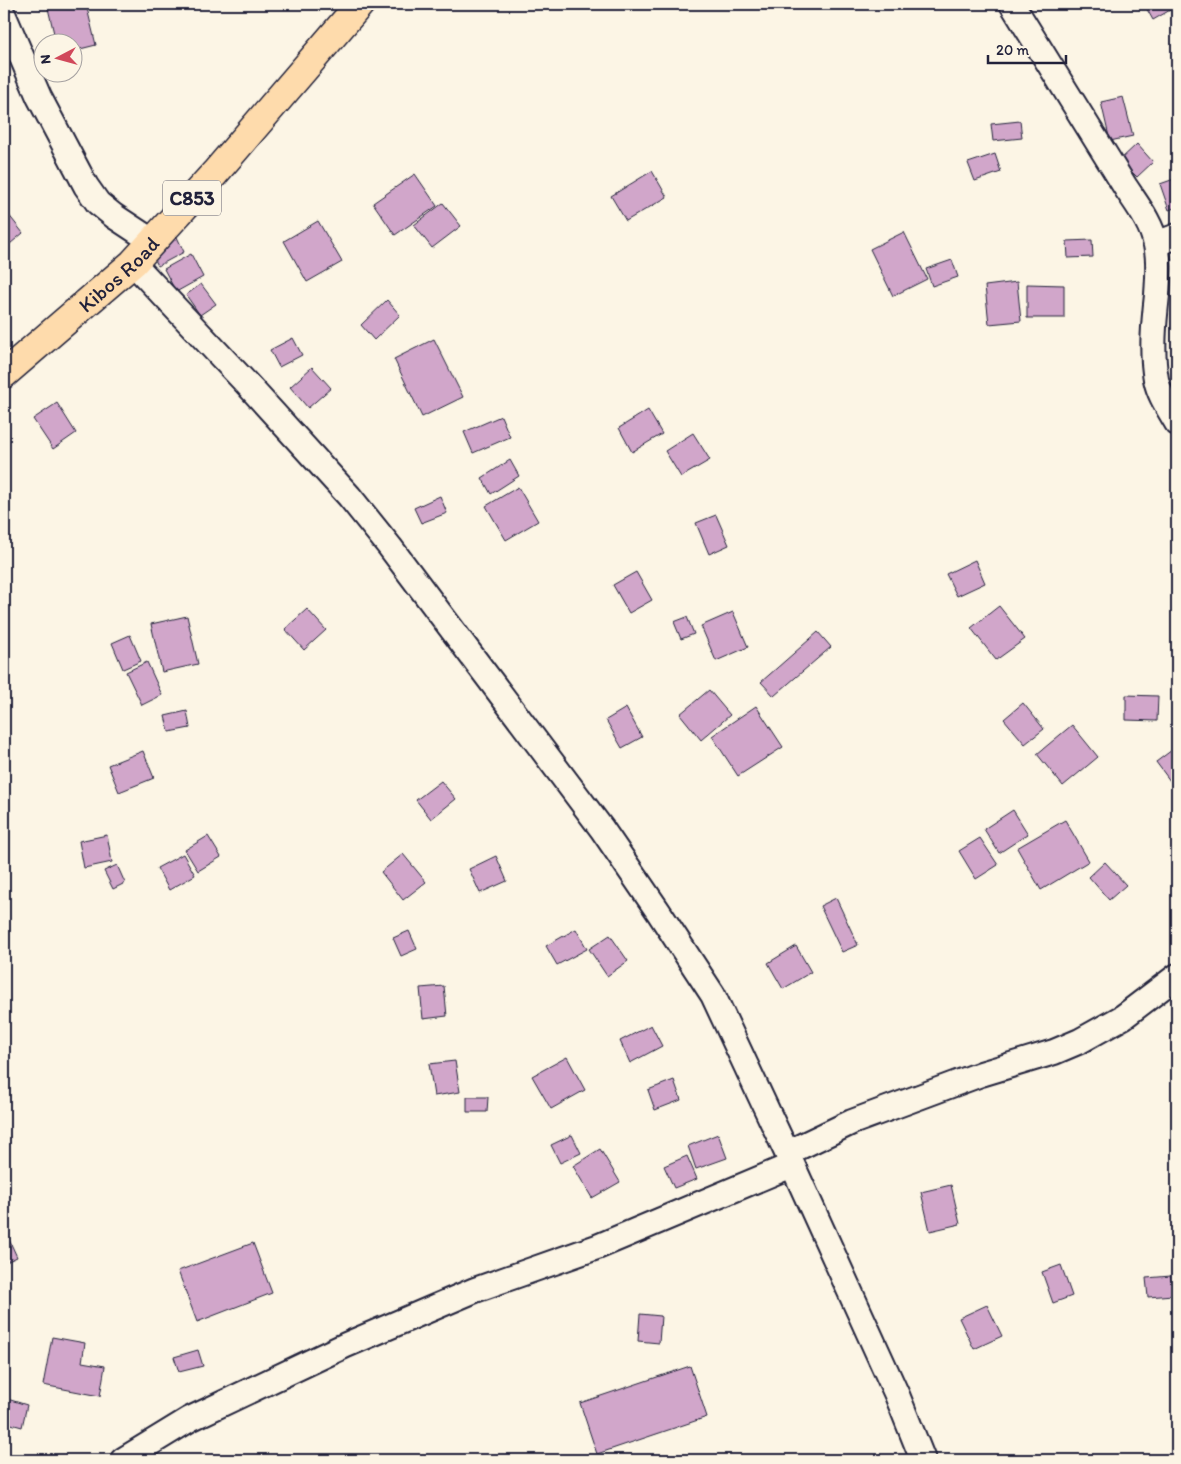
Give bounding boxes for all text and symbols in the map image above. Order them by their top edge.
north arrow [32,32,82,82]
scale bar [988,32,1066,64]
text: 20 m [996,41,1030,59]
text: N [37,54,55,65]
road number: C853 [163,180,221,216]
street label: Kibos Road [73,230,164,317]

